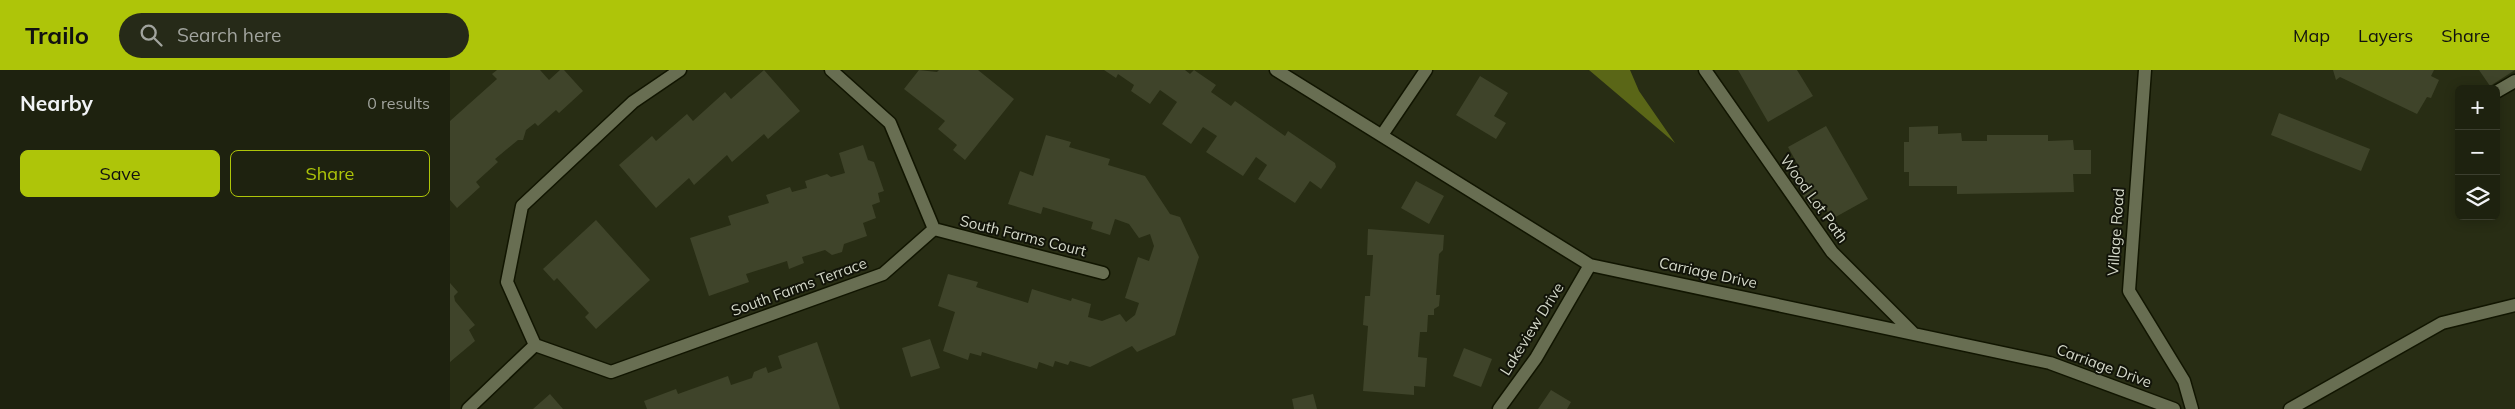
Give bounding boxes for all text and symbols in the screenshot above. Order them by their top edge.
search box [119,13,469,58]
text: Trailo [25,20,89,50]
icon: search [137,21,165,49]
text: Search here [177,23,281,47]
text: Map [2293,24,2330,47]
text: Layers [2358,24,2413,47]
text: Share [2441,24,2490,47]
map controls [2455,85,2500,220]
button: + [2455,85,2500,130]
text: Nearby [20,90,93,116]
text: 0 results [367,93,430,113]
button: − [2455,130,2500,175]
button: Save [20,150,220,197]
button: Share [230,150,430,197]
street label: Wood Lot Path [1776,151,1853,246]
button: layers [2455,175,2500,220]
street label: Village Road [2103,187,2128,277]
street label: South Farms Court [958,211,1088,260]
street label: South Farms Terrace [728,253,869,320]
street label: Carriage Drive [1657,253,1759,292]
street label: Lakeview Drive [1496,279,1568,379]
street label: Carriage Drive [2054,340,2154,392]

